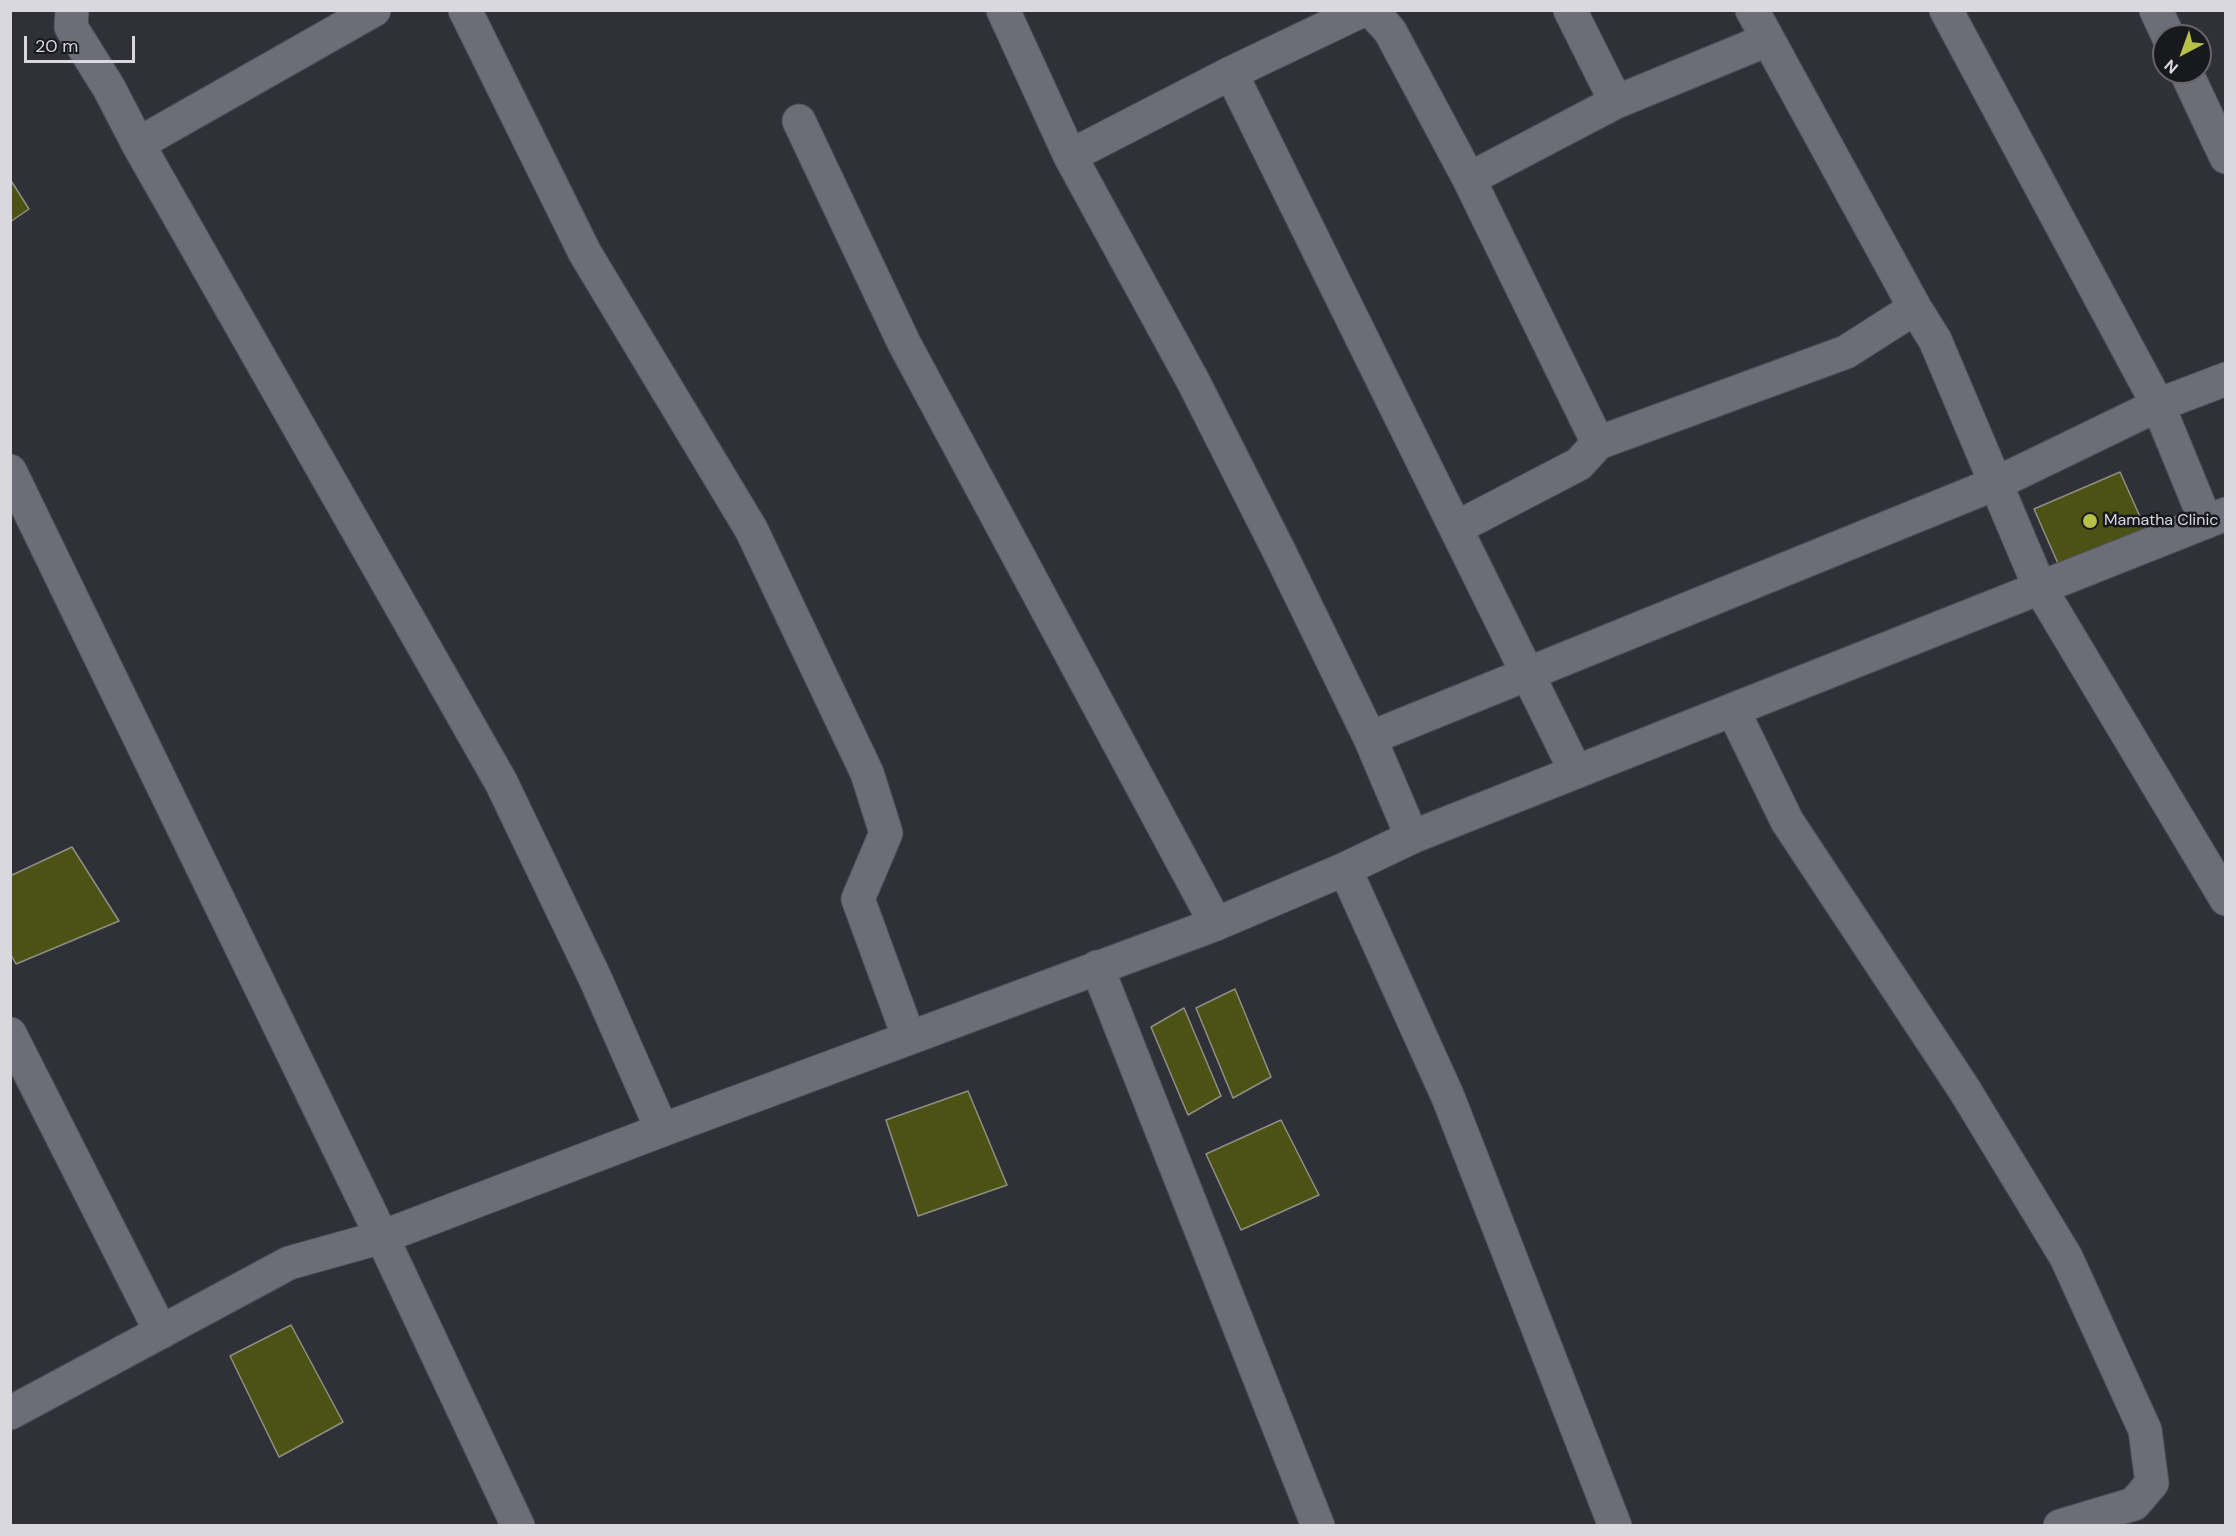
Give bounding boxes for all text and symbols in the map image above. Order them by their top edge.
scale bar [27,24,138,62]
north arrow [2152,24,2212,84]
text: 20 m [35,34,78,58]
text: N [2160,55,2182,78]
place label: Mamatha Clinic [2104,511,2218,531]
marker: Mamatha Clinic [2081,512,2099,530]

